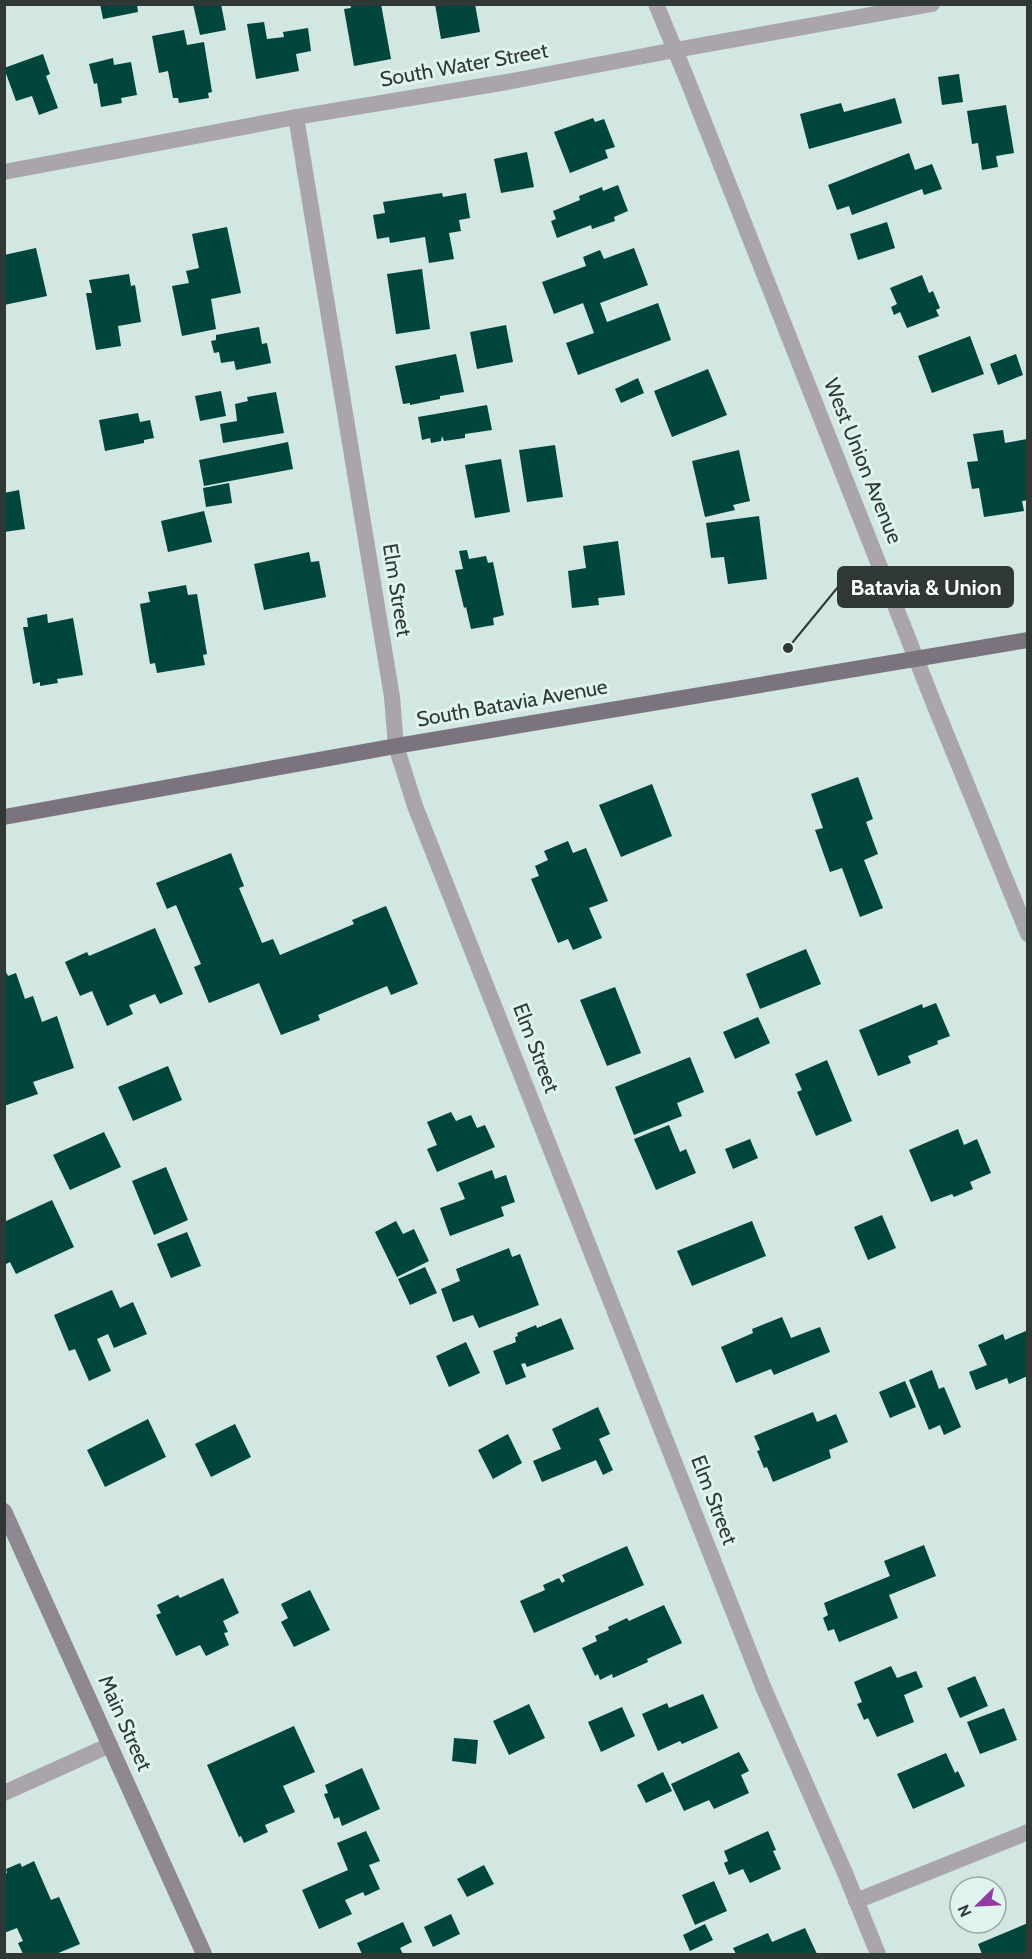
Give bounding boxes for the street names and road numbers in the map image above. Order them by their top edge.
street label: South Water Street [378,37,550,92]
street label: West Union Avenue [819,375,908,547]
street label: Elm Street [378,542,417,638]
street label: South Batavia Avenue [415,673,610,732]
street label: Elm Street [508,1000,565,1096]
street label: Elm Street [686,1452,743,1548]
street label: Main Street [93,1671,158,1774]

